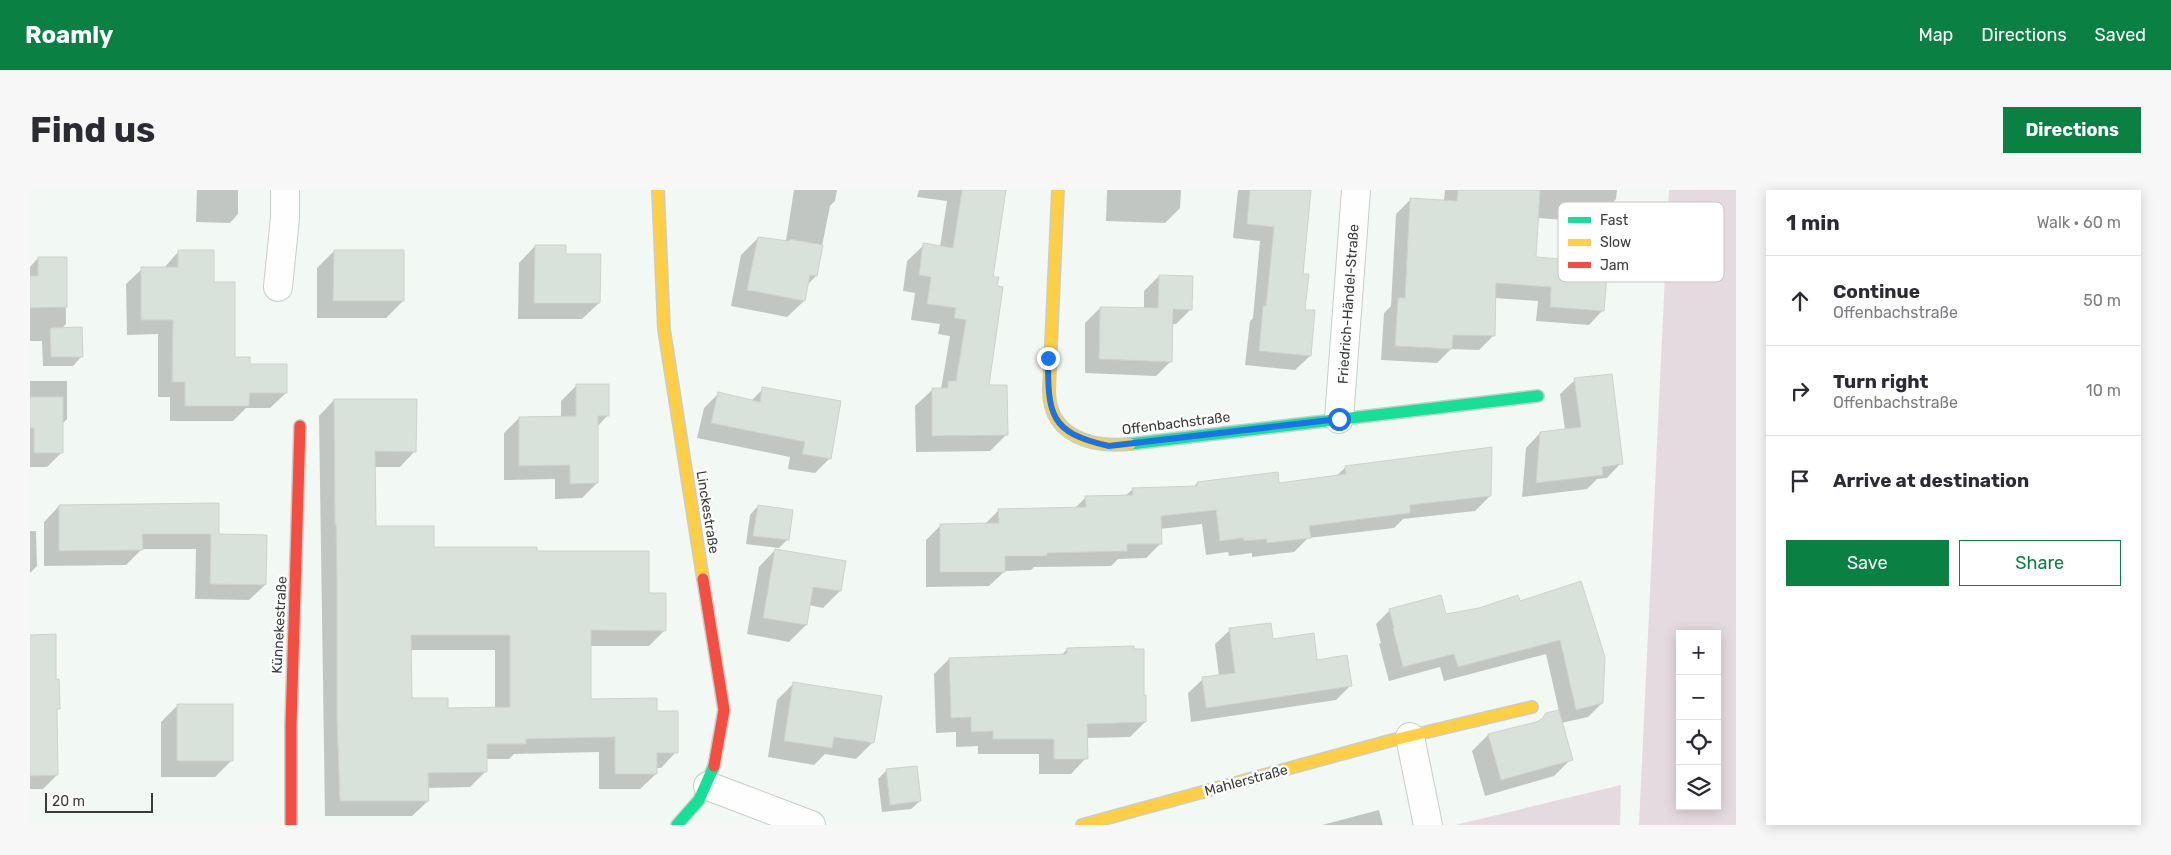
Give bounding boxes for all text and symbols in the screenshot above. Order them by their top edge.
text: Roamly [25,21,113,49]
text: Map [1918,24,1953,46]
text: Directions [1981,24,2067,46]
text: Saved [2095,24,2146,46]
button: Directions [2003,107,2141,153]
text: Find us [30,109,155,151]
legend [1558,202,1724,282]
text: 1 min [1786,210,1840,235]
text: Fast [1600,212,1629,229]
text: Walk · 60 m [2037,213,2121,232]
street label: Friedrich-Händel-Straße [1334,223,1363,384]
text: Slow [1600,234,1631,251]
text: Jam [1600,257,1629,274]
text: Continue [1833,280,1920,303]
icon: ahead [1786,287,1814,315]
text: 50 m [2083,291,2121,310]
text: Offenbachstraße [1833,303,1958,322]
route end [1037,347,1060,370]
text: Turn right [1833,370,1928,393]
icon: right [1786,377,1814,405]
text: 10 m [2086,381,2121,400]
text: Offenbachstraße [1833,393,1958,412]
street label: Offenbachstraße [1121,408,1231,439]
route start [1328,408,1351,431]
icon: arrive [1786,467,1814,495]
street label: Linckestraße [693,469,722,555]
text: Arrive at destination [1833,469,2029,492]
button: Save [1786,540,1949,586]
button: Share [1959,540,2121,586]
street label: Künnekestraße [268,576,291,674]
map controls [1676,630,1721,810]
button: + [1676,630,1721,675]
button: − [1676,675,1721,720]
button: locate [1676,720,1721,765]
street label: Mahlerstraße [1203,761,1290,800]
button: layers [1676,765,1721,810]
scale bar [45,790,152,813]
text: 20 m [52,793,85,810]

